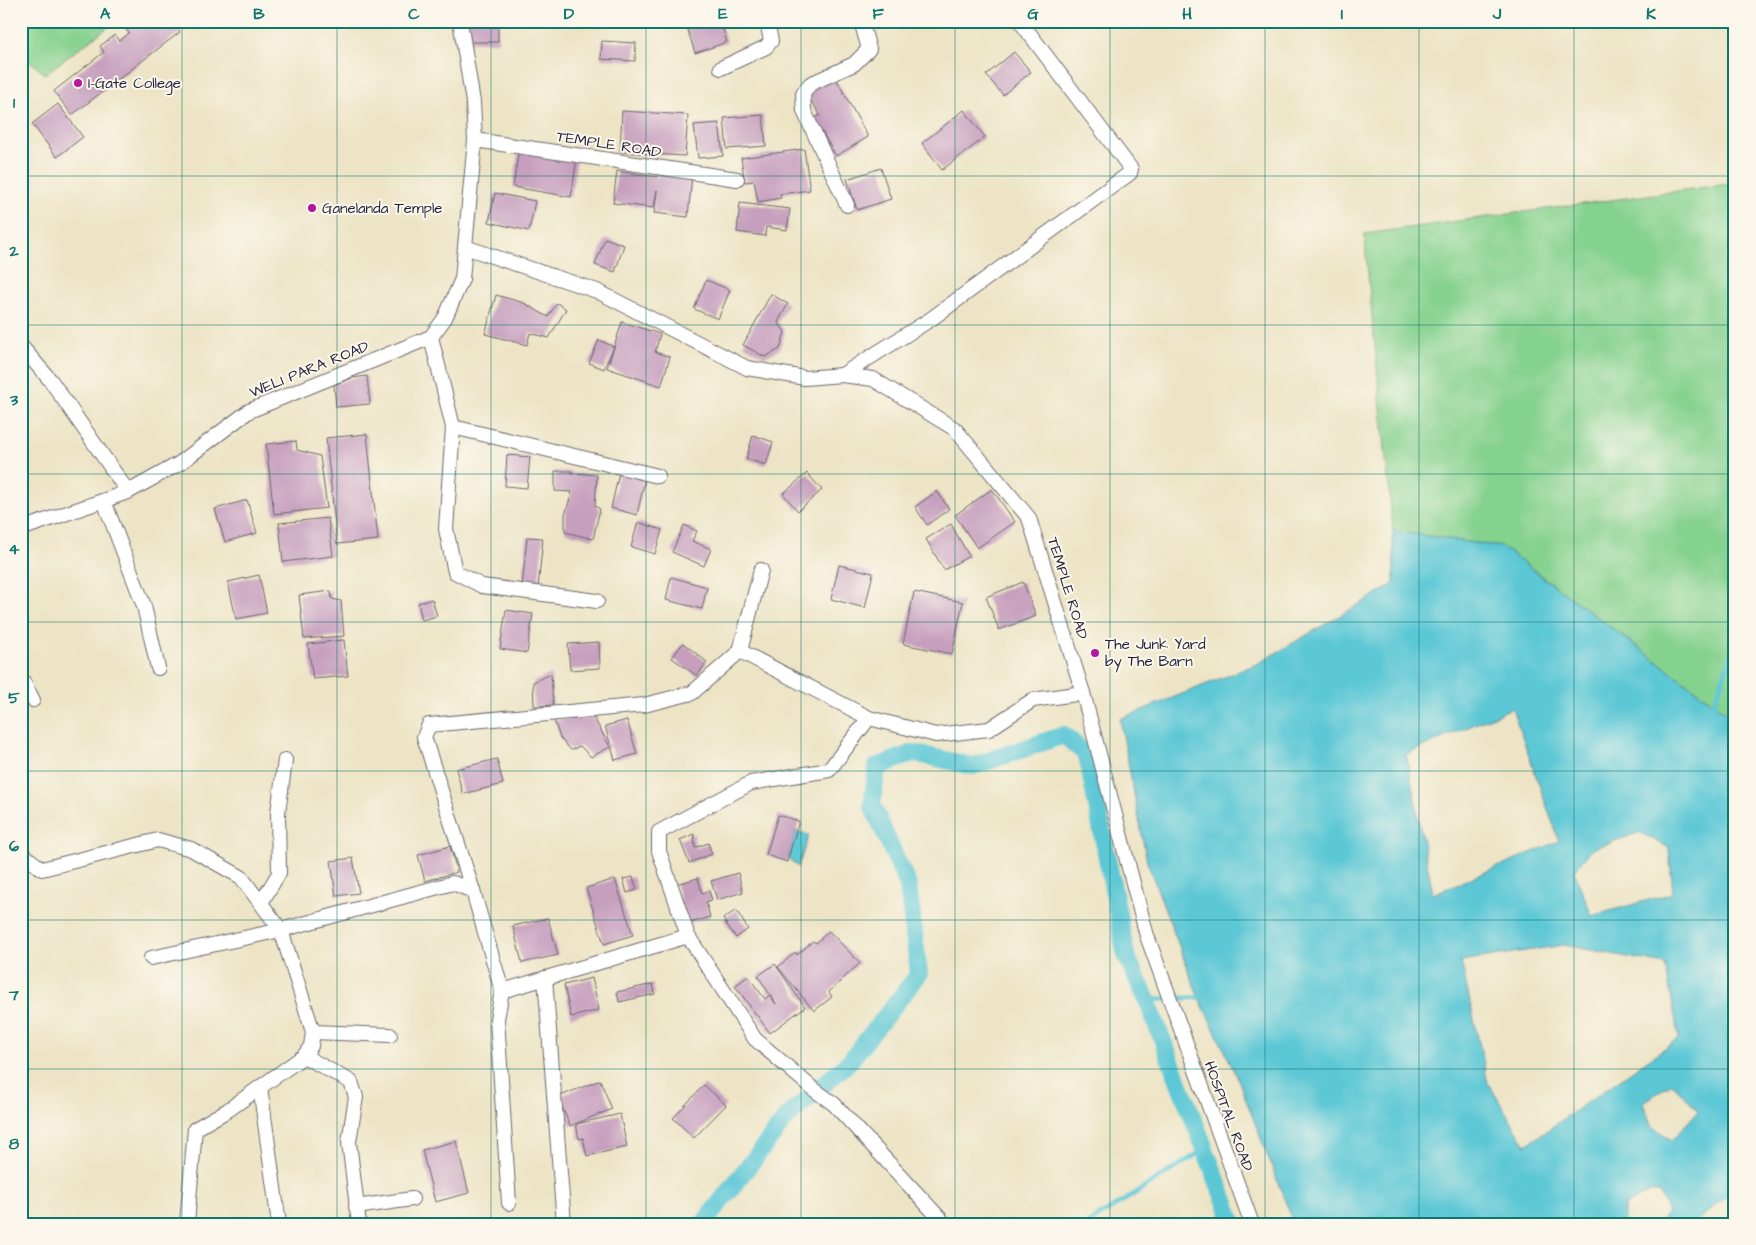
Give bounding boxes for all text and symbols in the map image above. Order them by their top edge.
text: A [100,3,111,25]
text: B [253,3,265,25]
text: C [408,3,420,25]
text: D [564,3,575,25]
text: E [718,3,728,25]
text: F [872,3,884,25]
text: G [1027,3,1039,25]
text: H [1182,3,1192,25]
text: I [1341,3,1343,25]
text: J [1492,3,1502,25]
text: K [1646,3,1656,25]
place label: I-Gate College [88,73,181,95]
marker: I-Gate College [72,77,84,89]
text: 1 [13,92,16,114]
street label: TEMPLE ROAD [555,126,663,163]
place label: Ganelanda Temple [322,198,442,219]
marker: Ganelanda Temple [306,202,318,214]
text: 2 [8,240,19,262]
street label: WELI PARA ROAD [246,336,372,403]
text: 3 [9,389,19,411]
street label: TEMPLE ROAD [1042,535,1093,642]
text: 4 [9,538,20,560]
place label: The Junk Yard by The Barn [1105,634,1206,673]
marker: The Junk Yard by The Barn [1089,647,1101,659]
text: 5 [8,687,20,709]
text: 6 [9,835,19,857]
text: 7 [8,984,19,1006]
street label: HOSPITAL ROAD [1199,1058,1258,1175]
text: 8 [9,1133,20,1155]

